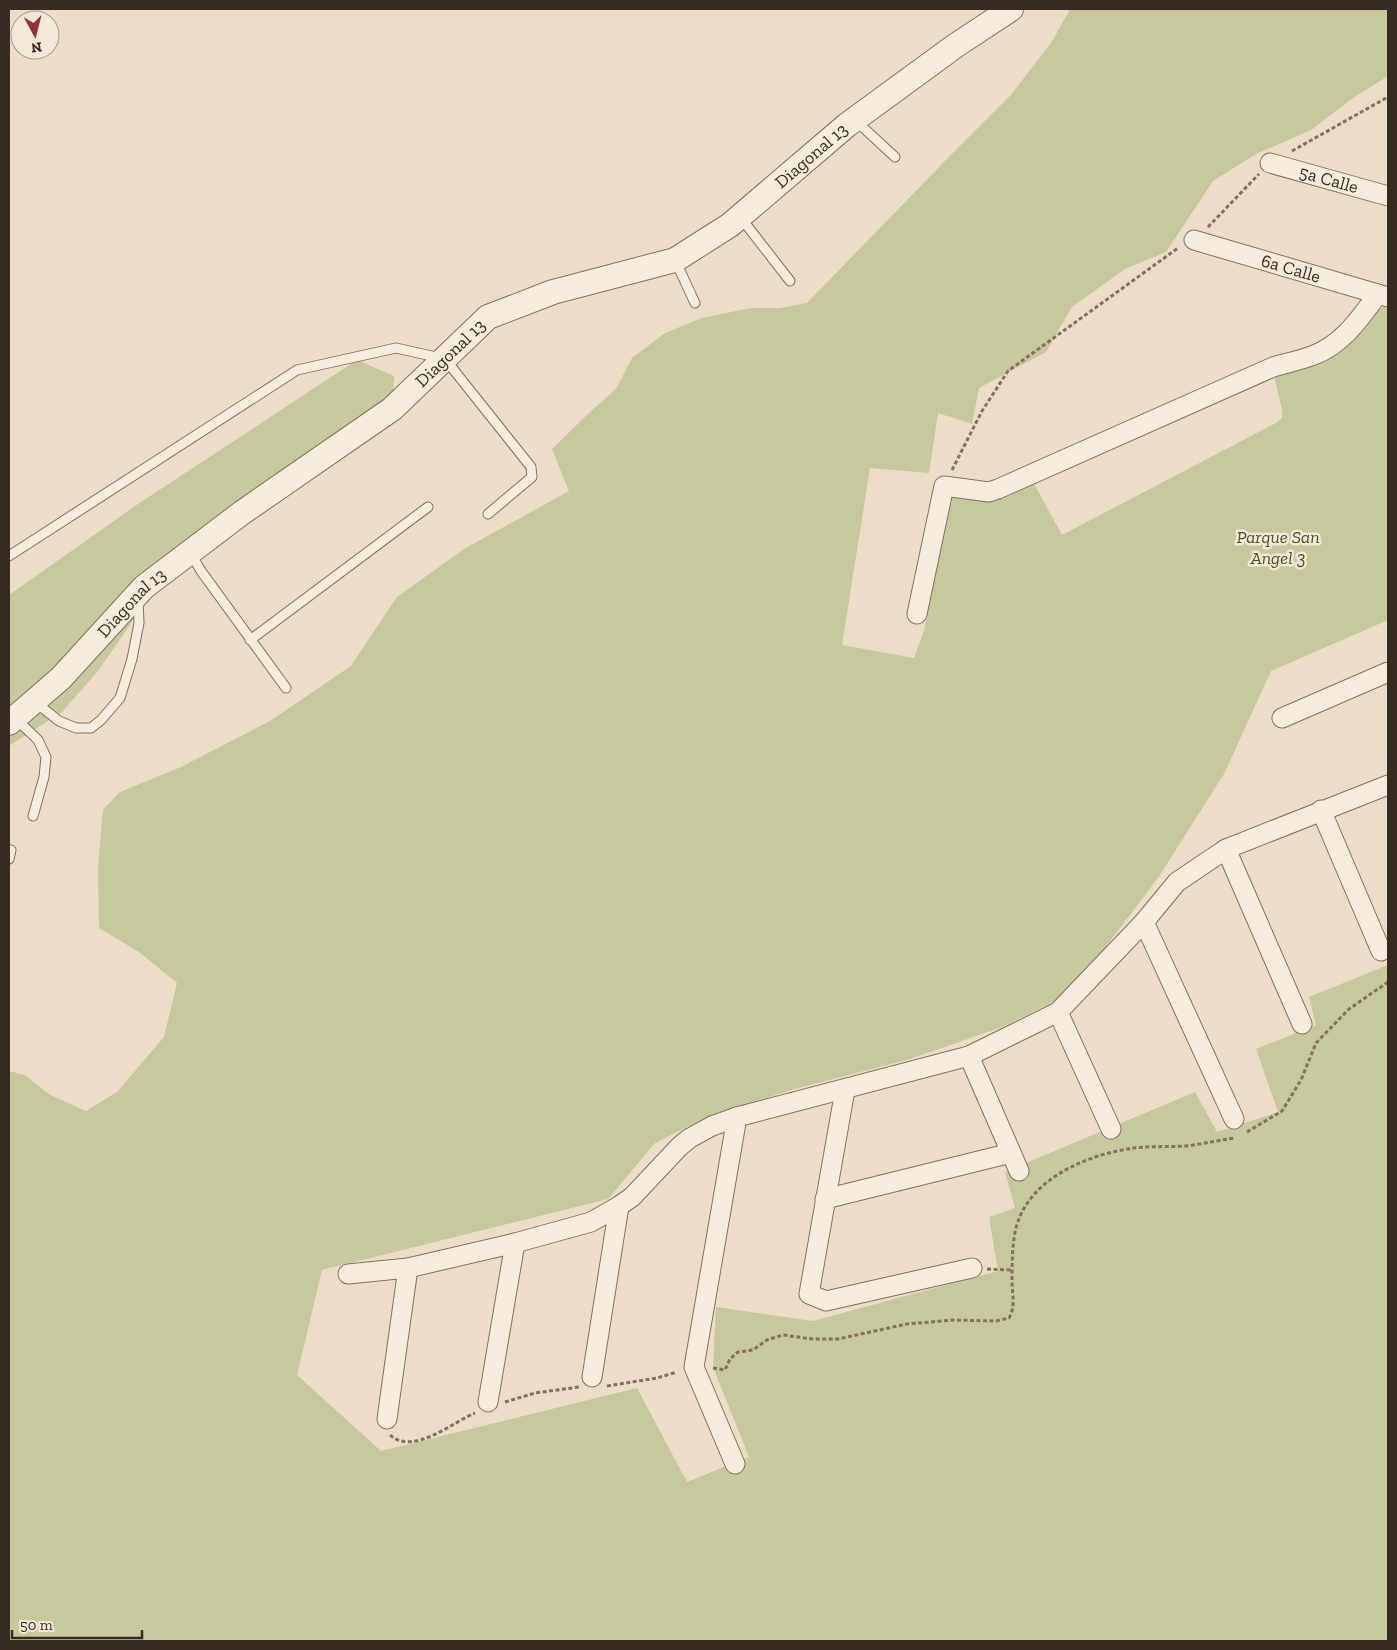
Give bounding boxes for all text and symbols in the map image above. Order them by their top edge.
north arrow [10,10,60,60]
text: N [30,38,43,57]
street label: Diagonal 13 [770,118,852,193]
street label: 5a Calle [1297,161,1361,198]
street label: 6a Calle [1259,249,1323,288]
street label: Diagonal 13 [410,314,490,392]
park label: Parque San Angel 3 [1236,526,1320,569]
street label: Diagonal 13 [92,563,170,642]
scale bar [12,1608,142,1640]
text: 50 m [20,1616,53,1634]

